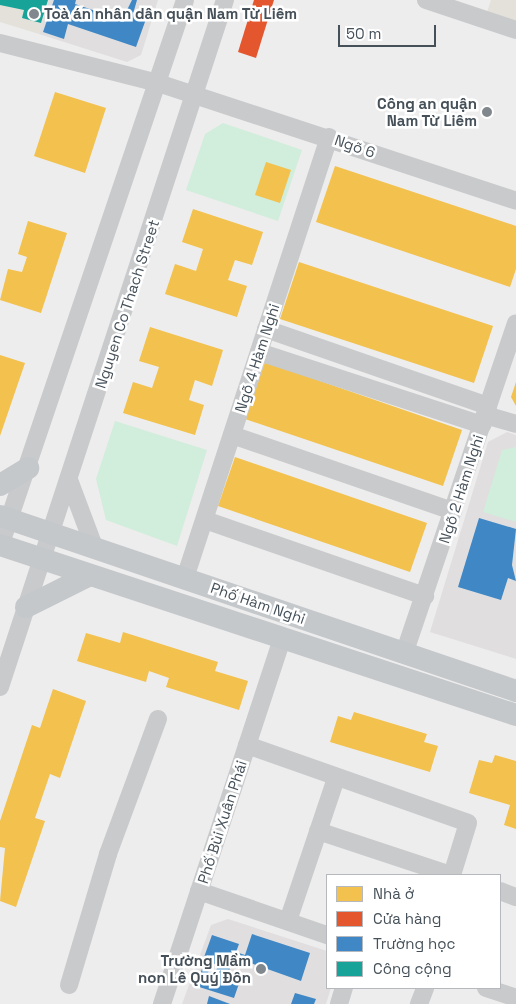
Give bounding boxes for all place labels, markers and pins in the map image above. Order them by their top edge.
place label: Toà án nhân dân quận Nam Từ Liêm [44,5,298,23]
marker: Toà án nhân dân quận Nam Từ Liêm [28,8,40,20]
place label: Công an quận Nam Từ Liêm [377,94,477,129]
marker: Công an quận Nam Từ Liêm [481,106,493,118]
place label: Trường Mầm non Lê Quý Đôn [138,951,251,986]
marker: Trường Mầm non Lê Quý Đôn [255,963,267,975]

